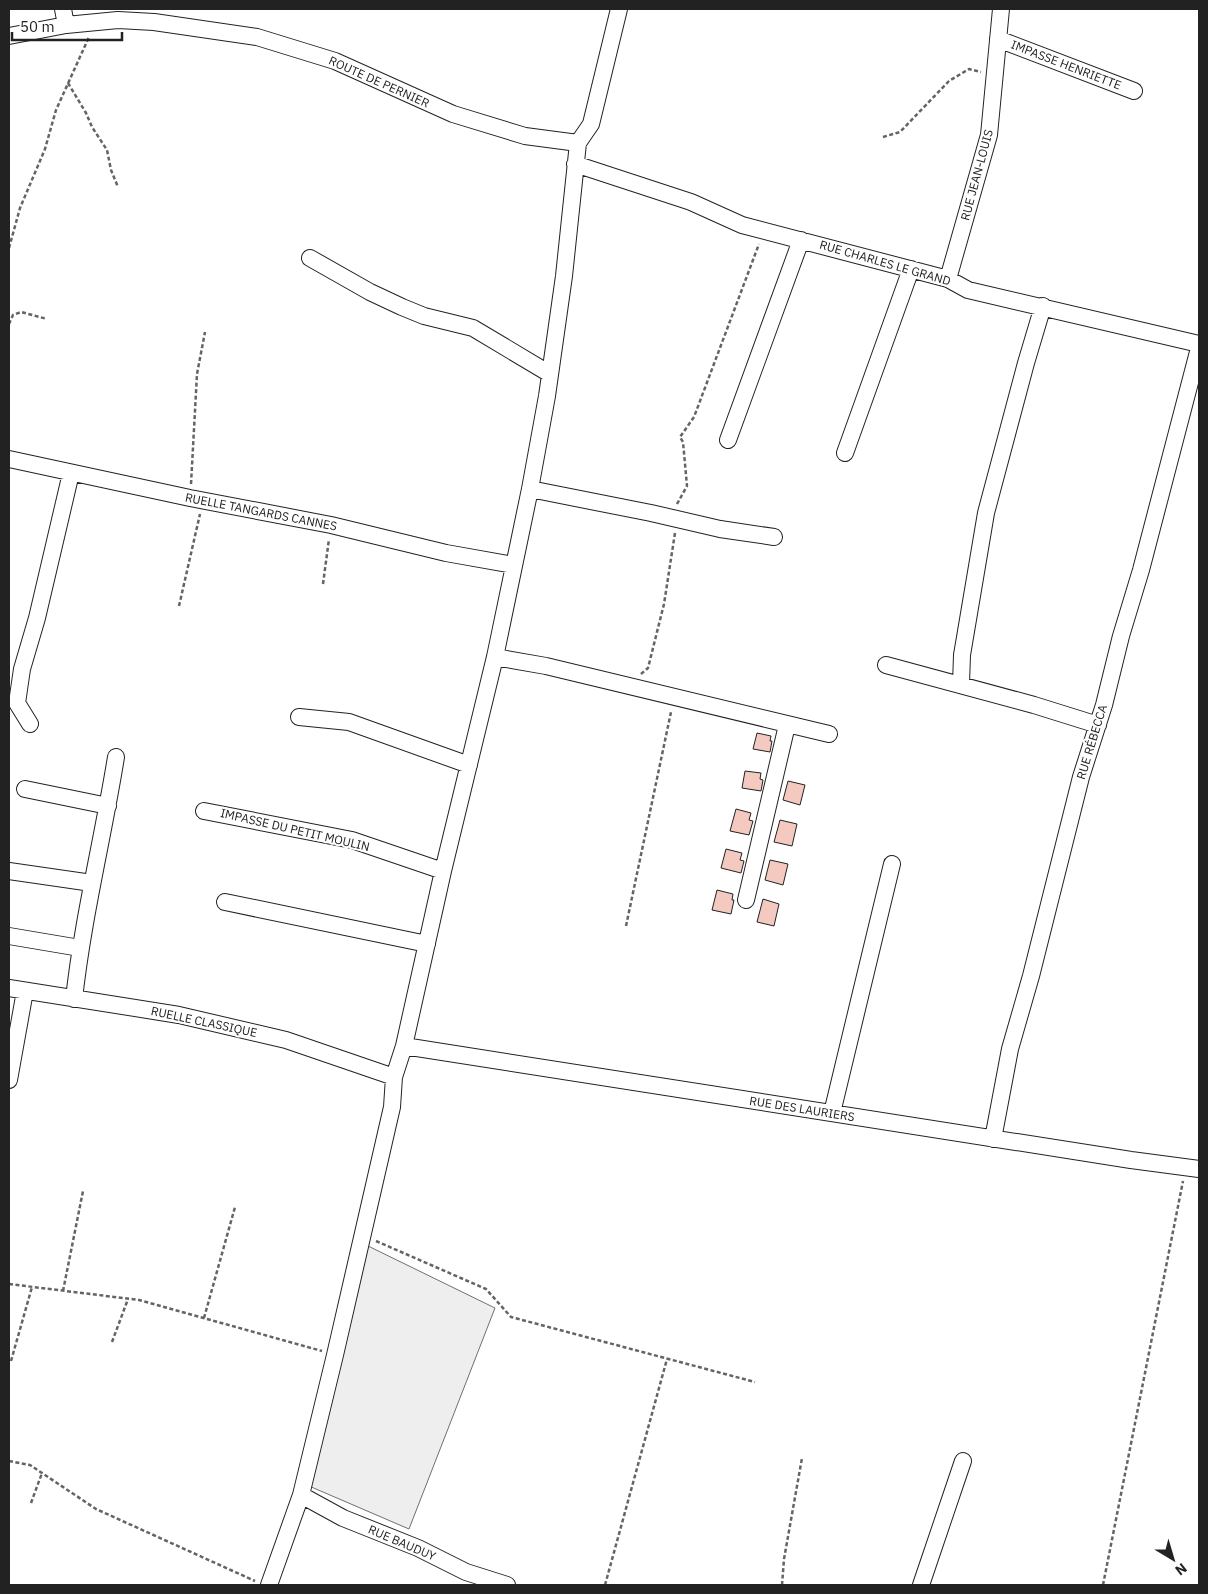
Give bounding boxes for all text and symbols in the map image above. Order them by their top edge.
scale bar [12,10,122,42]
text: 50 m [20,17,55,36]
street label: IMPASSE HENRIETTE [1009,37,1124,93]
street label: ROUTE DE PERNIER [327,53,432,111]
street label: RUE JEAN-LOUIS [957,128,996,222]
street label: RUE CHARLES LE GRAND [818,237,952,288]
street label: RUELLE TANGARDS CANNES [184,489,338,534]
street label: RUE RÉBECCA [1073,702,1110,781]
street label: IMPASSE DU PETIT MOULIN [219,805,371,854]
street label: RUELLE CLASSIQUE [150,1003,259,1040]
street label: RUE DES LAURIERS [748,1093,856,1124]
street label: RUE BAUDUY [366,1522,438,1564]
north arrow [1148,1534,1198,1584]
text: N [1171,1559,1191,1579]

